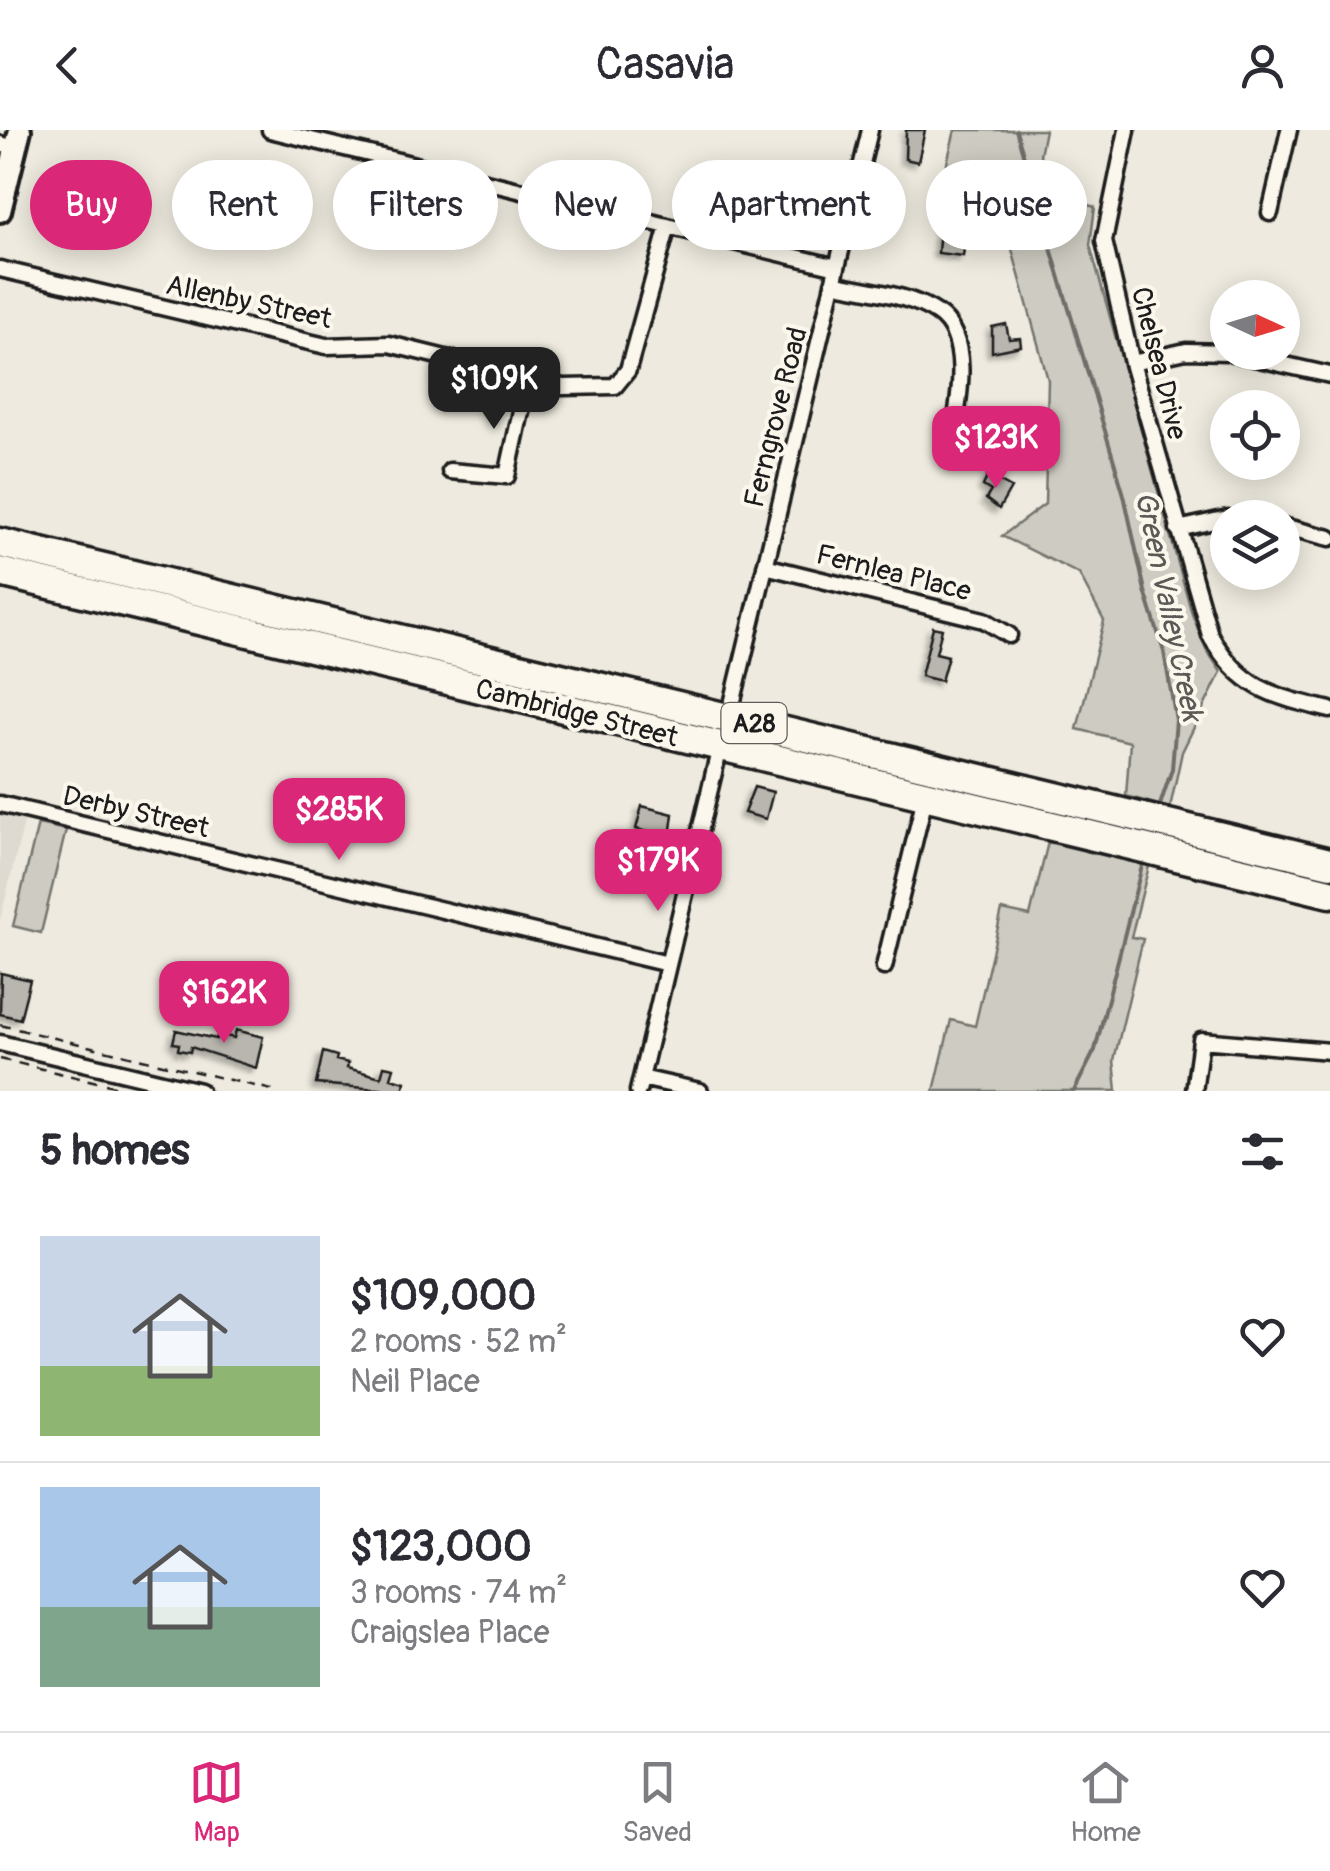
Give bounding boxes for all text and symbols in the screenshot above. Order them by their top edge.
text: Casavia [596,37,734,93]
icon: back [40,38,95,93]
icon: person [1235,38,1290,93]
chip: Buy [30,160,152,250]
chip: Rent [172,160,313,250]
chip: Filters [333,160,498,250]
chip: New [518,160,652,250]
chip: Apartment [672,160,906,250]
chip: House [926,160,1087,250]
street label: Allenby Street [163,268,335,337]
north arrow [1210,280,1300,370]
map controls [1210,280,1300,590]
street label: Chelsea Drive [1123,283,1194,444]
street label: Ferngrove Road [737,324,816,511]
pin: $109K [424,347,564,432]
text: $109K [450,359,538,399]
button: locate [1210,390,1300,480]
pin: $123K [926,406,1066,491]
text: $123K [954,418,1038,458]
water label: Green Valley Creek [1126,488,1211,727]
button: layers [1210,500,1300,590]
street label: Fernlea Place [813,537,975,610]
street label: Cambridge Street [472,671,682,756]
road number: A28 [722,703,786,743]
pin: $285K [269,778,409,863]
street label: Derby Street [59,779,213,846]
text: $285K [295,790,383,830]
pin: $179K [588,829,728,914]
text: $179K [617,841,699,881]
pin: $162K [154,961,294,1046]
text: $162K [181,973,267,1013]
icon: filters [1235,1124,1290,1179]
text: 5 homes [40,1125,190,1177]
text: $109,000 [350,1270,536,1322]
icon: home [120,1276,240,1396]
icon: heart [1235,1309,1290,1364]
text: 2 rooms · 52 m² [350,1322,567,1362]
text: Neil Place [350,1362,480,1402]
text: $123,000 [350,1521,532,1573]
icon: home [120,1527,240,1647]
icon: heart [1235,1560,1290,1615]
text: 3 rooms · 74 m² [350,1573,567,1613]
text: Craigslea Place [350,1613,550,1653]
tab: Map [189,1755,244,1850]
tab: Saved [622,1755,692,1850]
tab: Home [1070,1755,1141,1850]

